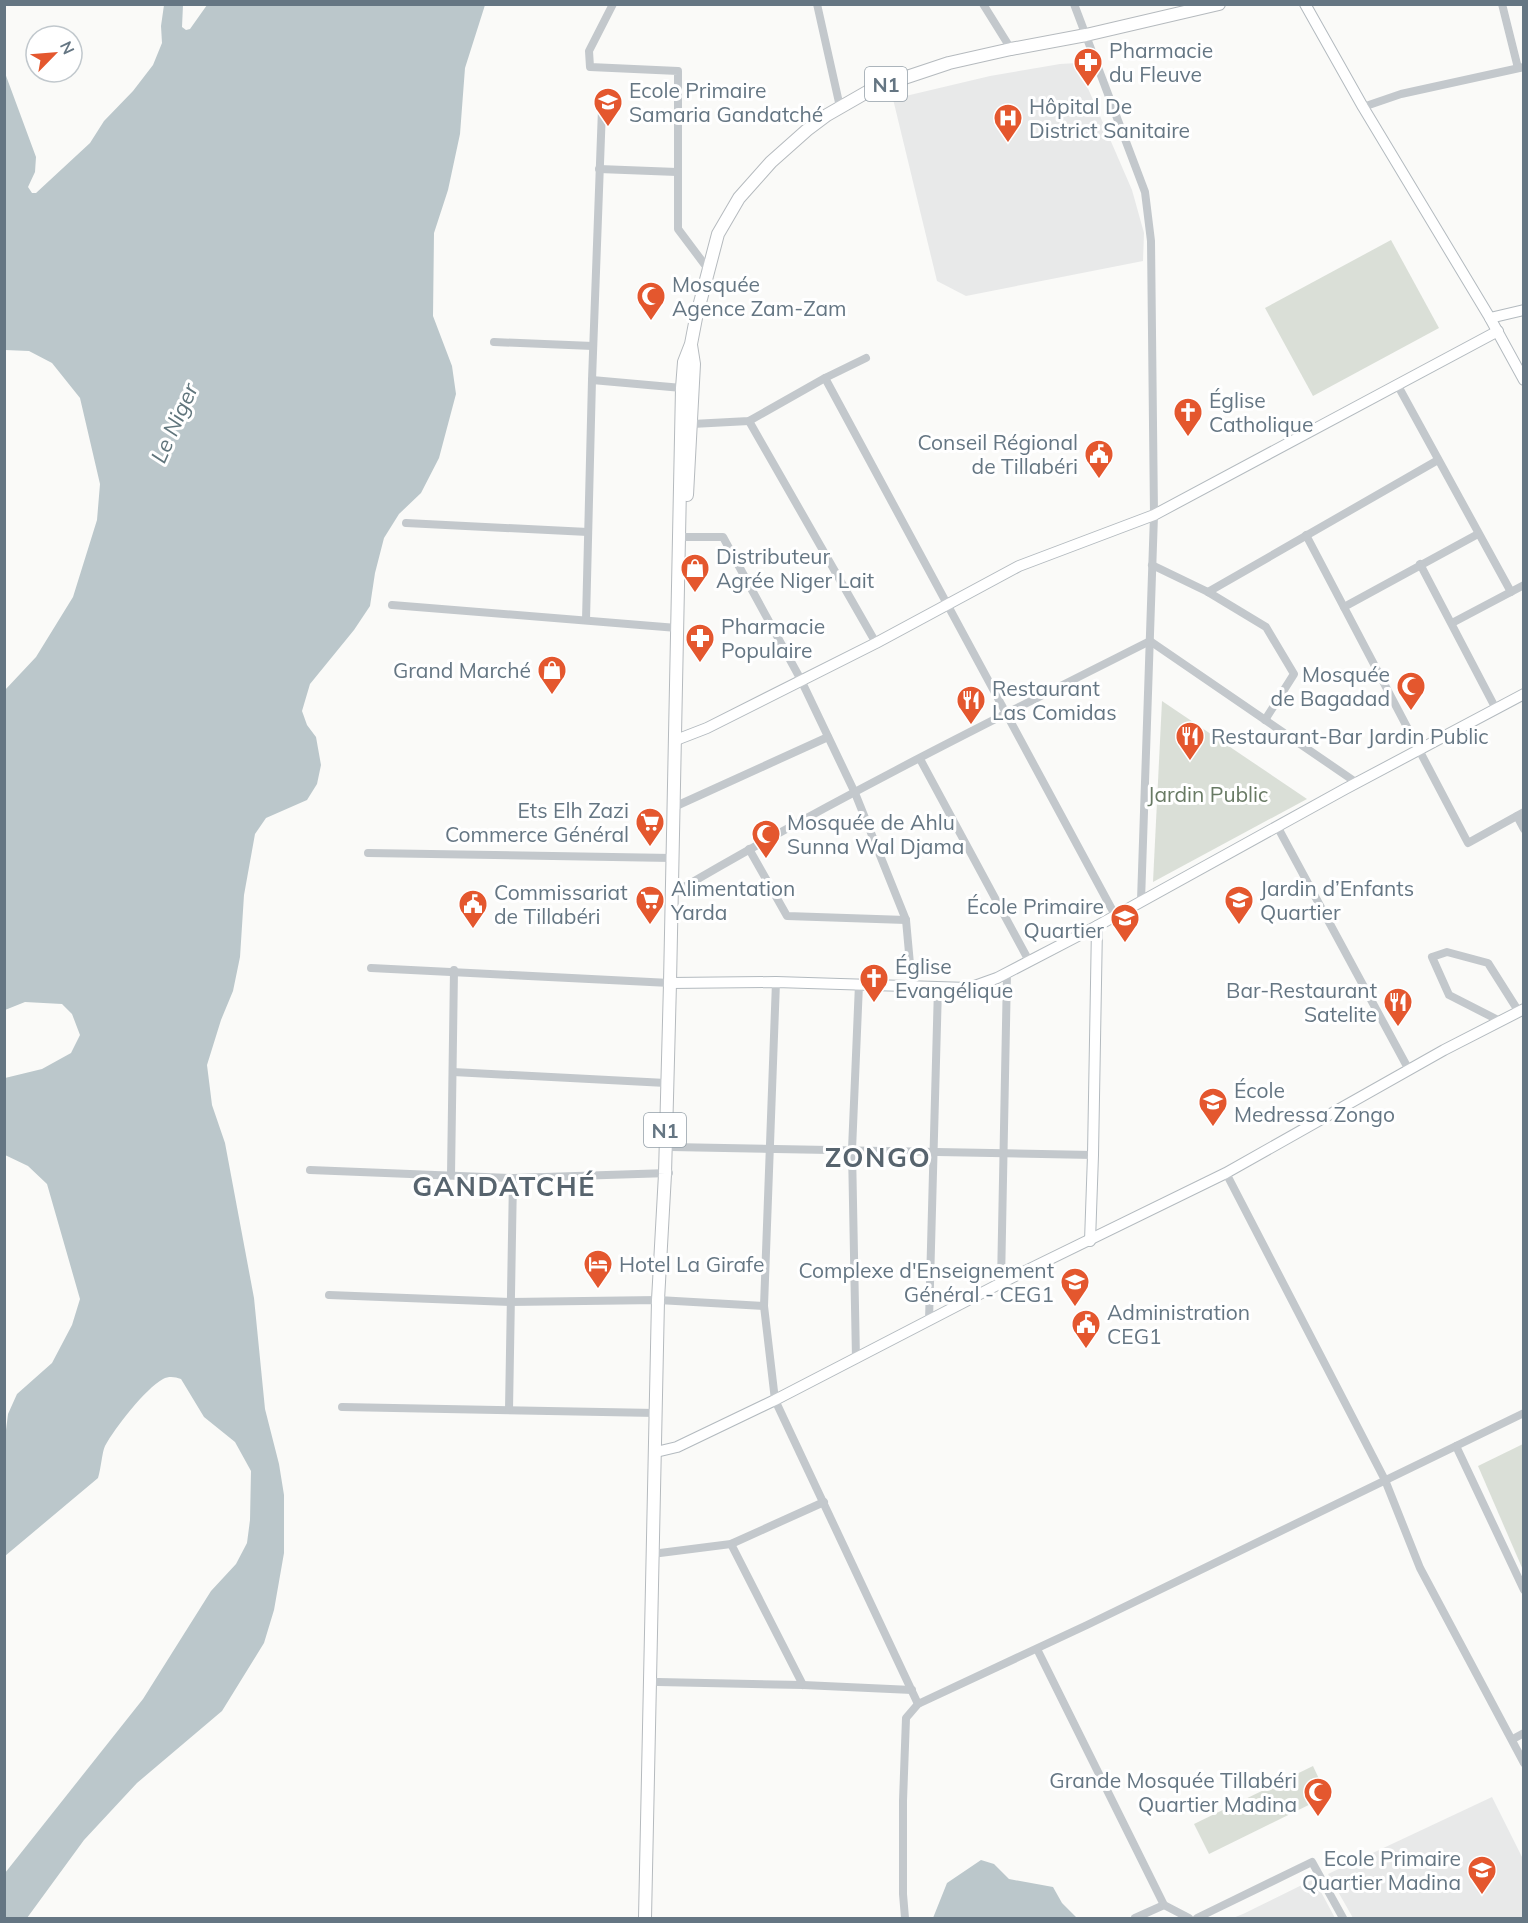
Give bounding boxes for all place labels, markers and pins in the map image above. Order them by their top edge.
place label: Pharmacie du Fleuve [1109,37,1213,87]
pharmacy icon: Pharmacie du Fleuve [1072,46,1104,88]
place label: Ecole Primaire Samaria Gandatché [629,77,823,127]
school or university icon: Ecole Primaire Samaria Gandatché [592,86,624,128]
place label: Hôpital De District Sanitaire [1029,93,1190,143]
hospital icon: Hôpital De District Sanitaire [992,102,1024,144]
place label: Mosquée Agence Zam-Zam [672,271,847,321]
mosque icon: Mosquée Agence Zam-Zam [635,280,667,322]
place label: Église Catholique [1209,387,1313,437]
church icon: Église Catholique [1172,396,1204,438]
place label: Conseil Régional de Tillabéri [917,429,1078,479]
public building icon: Conseil Régional de Tillabéri [1083,438,1115,480]
place label: Distributeur Agrée Niger Lait [716,543,874,593]
shop icon: Distributeur Agrée Niger Lait [679,552,711,594]
place label: Pharmacie Populaire [721,613,825,663]
pharmacy icon: Pharmacie Populaire [684,622,716,664]
shop icon: Grand Marché [536,654,568,696]
place label: Grand Marché [393,657,531,683]
place label: Mosquée de Bagadad [1271,661,1390,711]
mosque icon: Mosquée de Bagadad [1395,670,1427,712]
place label: Restaurant Las Comidas [992,675,1117,725]
restaurant icon: Restaurant Las Comidas [955,684,987,726]
restaurant icon: Restaurant-Bar Jardin Public [1174,720,1206,762]
place label: Restaurant-Bar Jardin Public [1211,723,1489,749]
place label: Ets Elh Zazi Commerce Général [445,797,629,847]
supermarket icon: Ets Elh Zazi Commerce Général [634,806,666,848]
place label: Mosquée de Ahlu Sunna Wal Djama [787,809,964,859]
mosque icon: Mosquée de Ahlu Sunna Wal Djama [750,818,782,860]
place label: Alimentation Yarda [670,875,795,925]
place label: Jardin d’Enfants Quartier [1260,875,1414,925]
place label: Commissariat de Tillabéri [494,879,628,929]
supermarket icon: Alimentation Yarda [634,884,666,926]
school or university icon: Jardin d’Enfants Quartier [1223,884,1255,926]
public building icon: Commissariat de Tillabéri [457,888,489,930]
place label: École Primaire Quartier [967,893,1104,943]
school or university icon: École Primaire Quartier [1109,902,1141,944]
place label: Église Evangélique [895,953,1013,1003]
church icon: Église Evangélique [858,962,890,1004]
place label: Bar-Restaurant Satelite [1226,977,1377,1027]
restaurant icon: Bar-Restaurant Satelite [1382,986,1414,1028]
place label: École Medressa Zongo [1234,1077,1395,1127]
school or university icon: École Medressa Zongo [1197,1086,1229,1128]
hotel icon: Hotel La Girafe [582,1248,614,1290]
place label: Hotel La Girafe [619,1251,764,1277]
place label: Complexe d'Enseignement Général - CEG1 [798,1257,1054,1307]
school or university icon: Complexe d'Enseignement Général - CEG1 [1059,1266,1091,1308]
place label: Administration CEG1 [1107,1299,1250,1349]
public building icon: Administration CEG1 [1070,1308,1102,1350]
place label: Grande Mosquée Tillabéri Quartier Madina [1049,1767,1297,1817]
mosque icon: Grande Mosquée Tillabéri Quartier Madina [1302,1776,1334,1818]
place label: Ecole Primaire Quartier Madina [1302,1845,1461,1895]
school or university icon: Ecole Primaire Quartier Madina [1466,1854,1498,1896]

